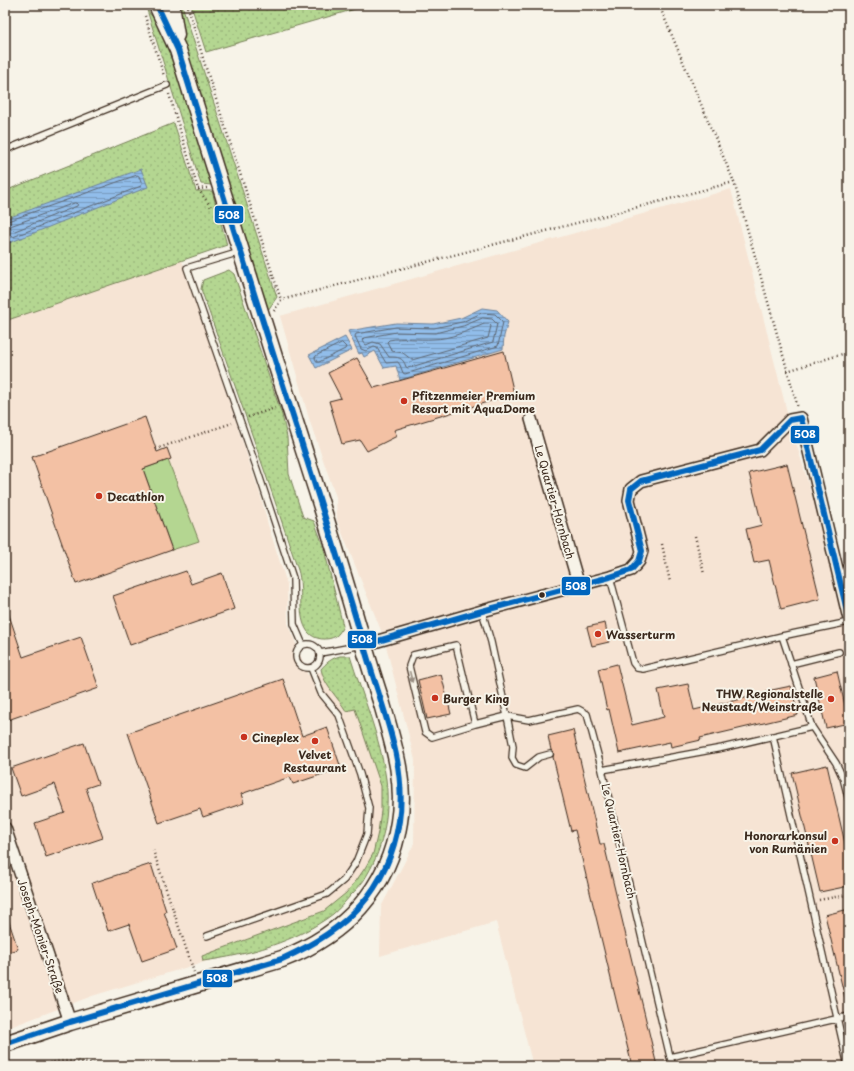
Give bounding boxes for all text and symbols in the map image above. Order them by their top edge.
line badge: 508 [214,205,244,224]
text: 508 [218,206,240,223]
place label: Pfitzenmeier Premium Resort mit AquaDome [412,387,535,417]
marker: Pfitzenmeier Premium Resort mit AquaDome [399,396,409,406]
line badge: 508 [790,425,820,444]
text: 508 [794,425,816,442]
street label: Le Quartier-Hornbach [531,443,579,561]
place label: Decathlon [107,488,164,505]
marker: Decathlon [94,491,104,501]
line badge: 508 [561,576,591,596]
text: 508 [565,577,587,594]
unlabelled marker [537,590,547,600]
place label: Wasserturm [606,626,675,643]
marker: Wasserturm [593,629,603,639]
line badge: 508 [347,630,377,649]
text: 508 [351,630,373,647]
one-way arrow [409,671,415,683]
place label: THW Regionalstelle Neustadt/Weinstraße [702,685,823,715]
place label: Burger King [443,690,509,707]
marker: Burger King [430,693,440,703]
marker: THW Regionalstelle Neustadt/Weinstraße [826,694,836,704]
place label: Cineplex [252,729,299,746]
marker: Cineplex [239,732,249,742]
marker: Velvet Restaurant [310,736,320,746]
place label: Velvet Restaurant [283,746,347,776]
street label: Le Quartier-Hornbach [597,782,641,900]
place label: Honorarkonsul von Rumänien [744,827,827,857]
marker: Honorarkonsul von Rumänien [830,836,840,846]
street label: Joseph-Monier-Straße [13,876,69,996]
line badge: 508 [202,969,233,988]
text: 508 [206,969,228,986]

